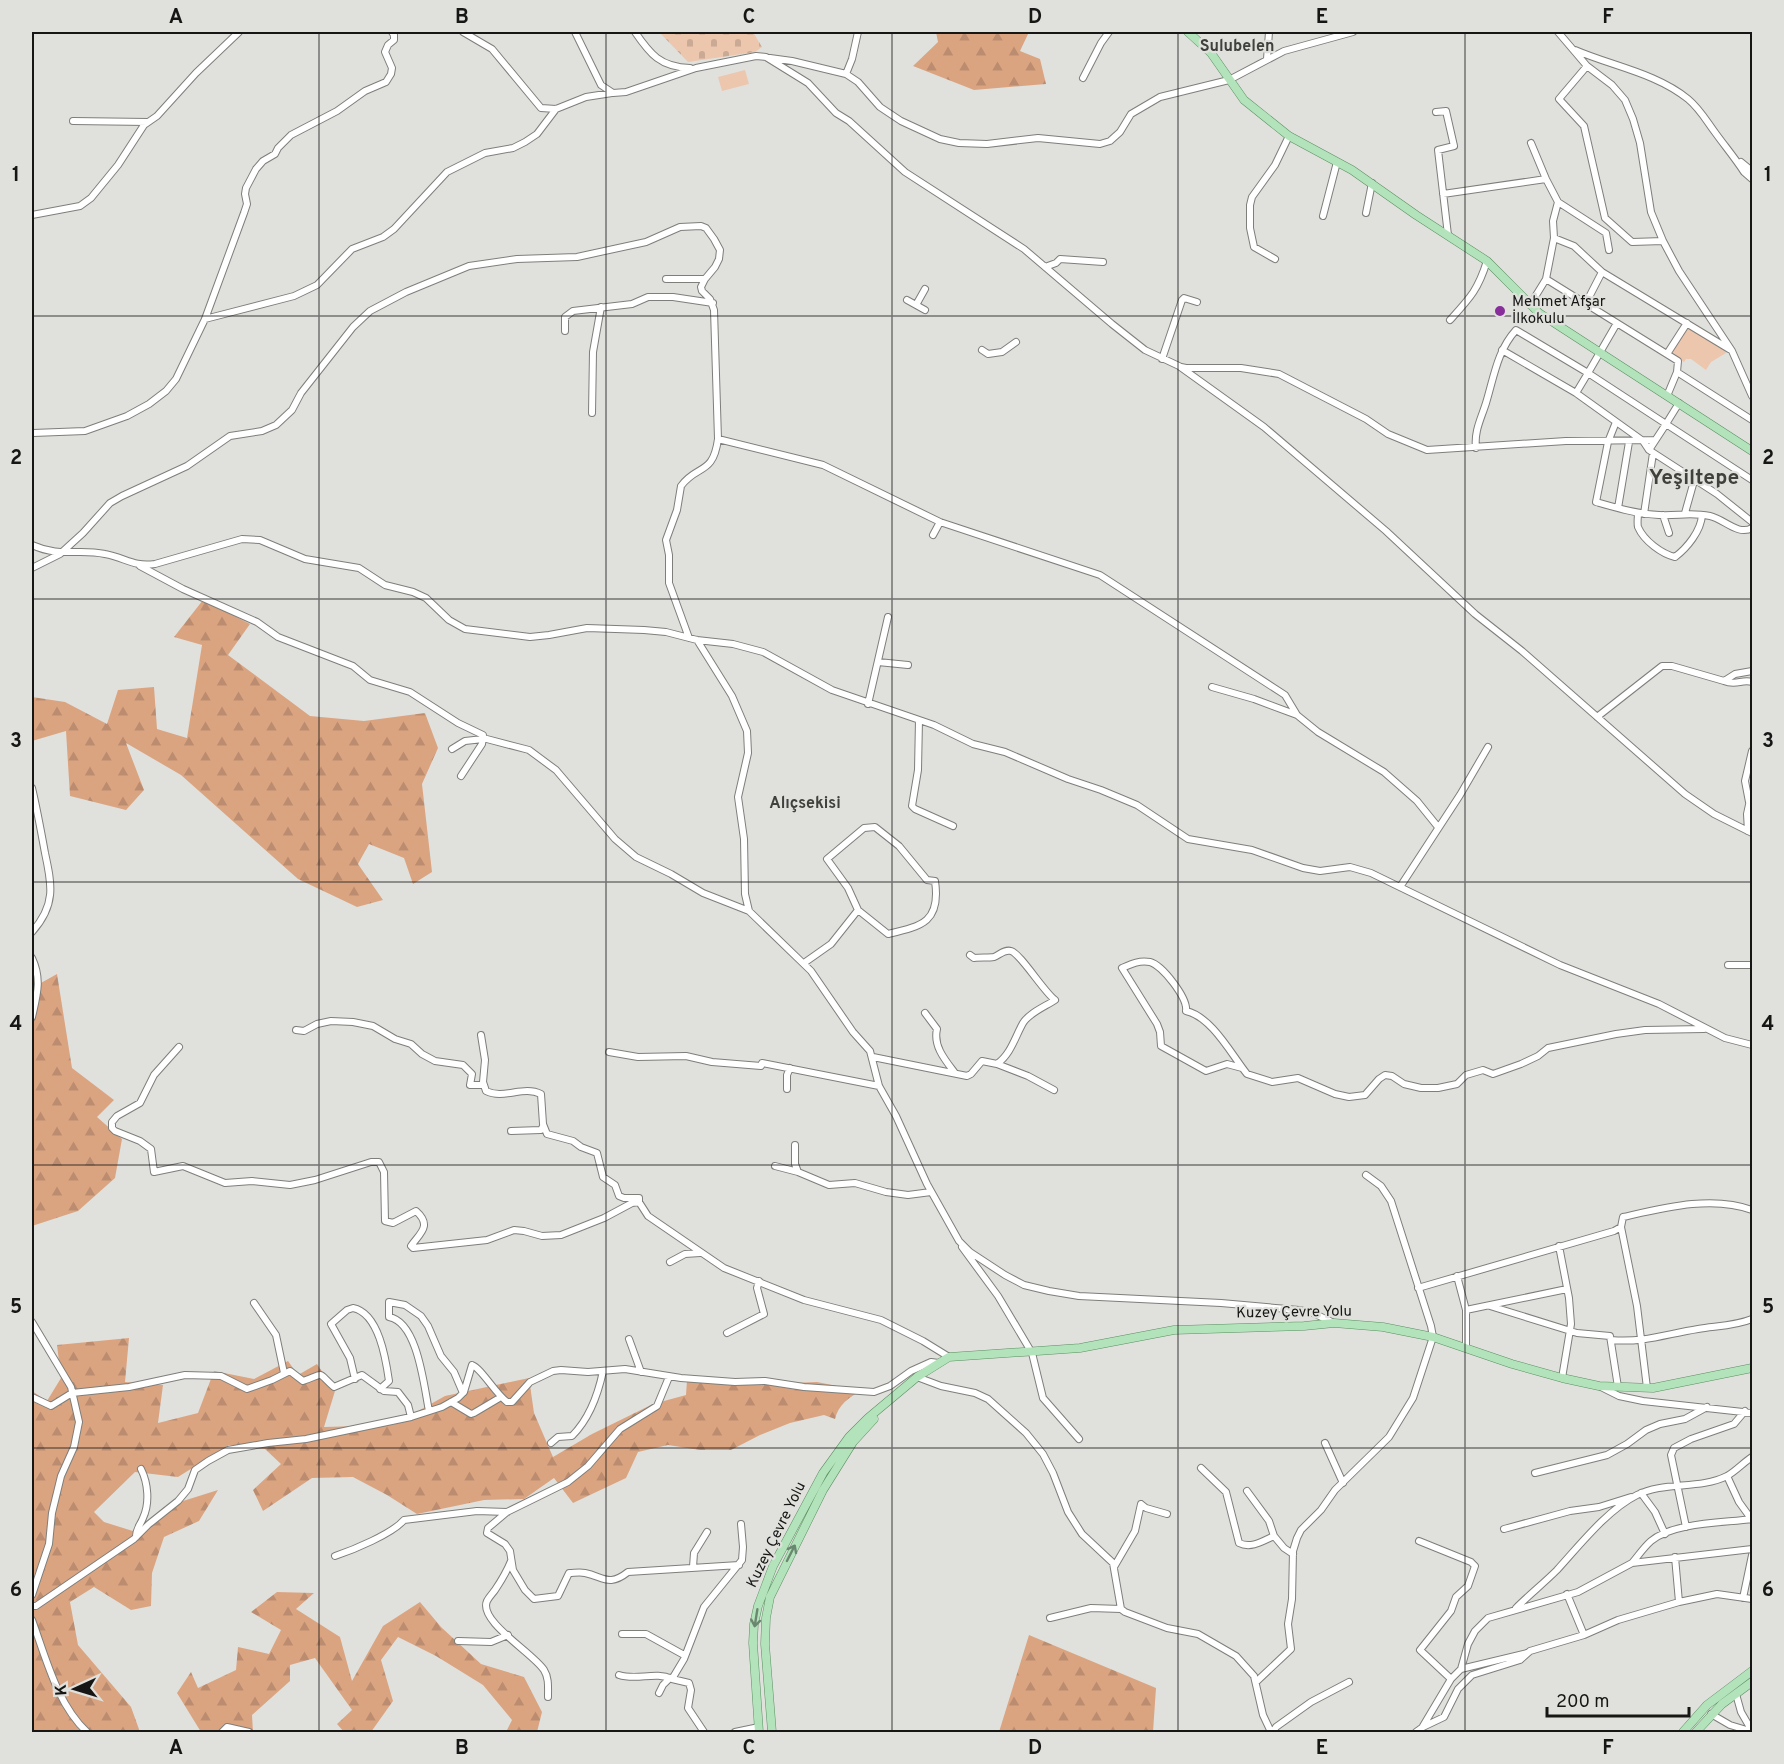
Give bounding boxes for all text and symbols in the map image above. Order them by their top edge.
text: A [169,5,183,31]
text: B [455,5,469,31]
text: C [743,5,755,31]
text: D [1028,5,1042,31]
text: E [1316,5,1328,31]
text: F [1602,5,1614,31]
district label: Sulubelen [1200,37,1274,57]
text: 1 [12,163,20,189]
text: 1 [1764,163,1772,189]
place label: Mehmet Afşar İlkokulu [1512,293,1606,329]
marker: Mehmet Afşar İlkokulu [1493,304,1507,318]
text: 2 [10,446,22,472]
text: 2 [1762,446,1774,472]
district label: Yeşiltepe [1649,465,1739,492]
text: 3 [10,729,22,755]
text: 3 [1762,729,1774,755]
district label: Alıçsekisi [769,794,841,814]
text: 4 [10,1012,22,1038]
text: 4 [1762,1012,1774,1038]
text: 5 [10,1295,22,1321]
text: 5 [1762,1295,1774,1321]
street label: Kuzey Çevre Yolu [1236,1302,1352,1324]
street label: Kuzey Çevre Yolu [743,1479,811,1591]
one-way arrow [786,1545,797,1563]
text: 6 [10,1578,22,1604]
text: 6 [1762,1578,1774,1604]
one-way arrow [750,1608,761,1627]
north arrow [45,1659,105,1719]
scale bar [1547,1680,1690,1718]
text: K [52,1684,72,1696]
text: 200 m [1556,1691,1609,1714]
text: A [169,1736,183,1762]
text: B [455,1736,469,1762]
text: C [743,1736,755,1762]
text: D [1028,1736,1042,1762]
text: E [1316,1736,1328,1762]
text: F [1602,1736,1614,1762]

